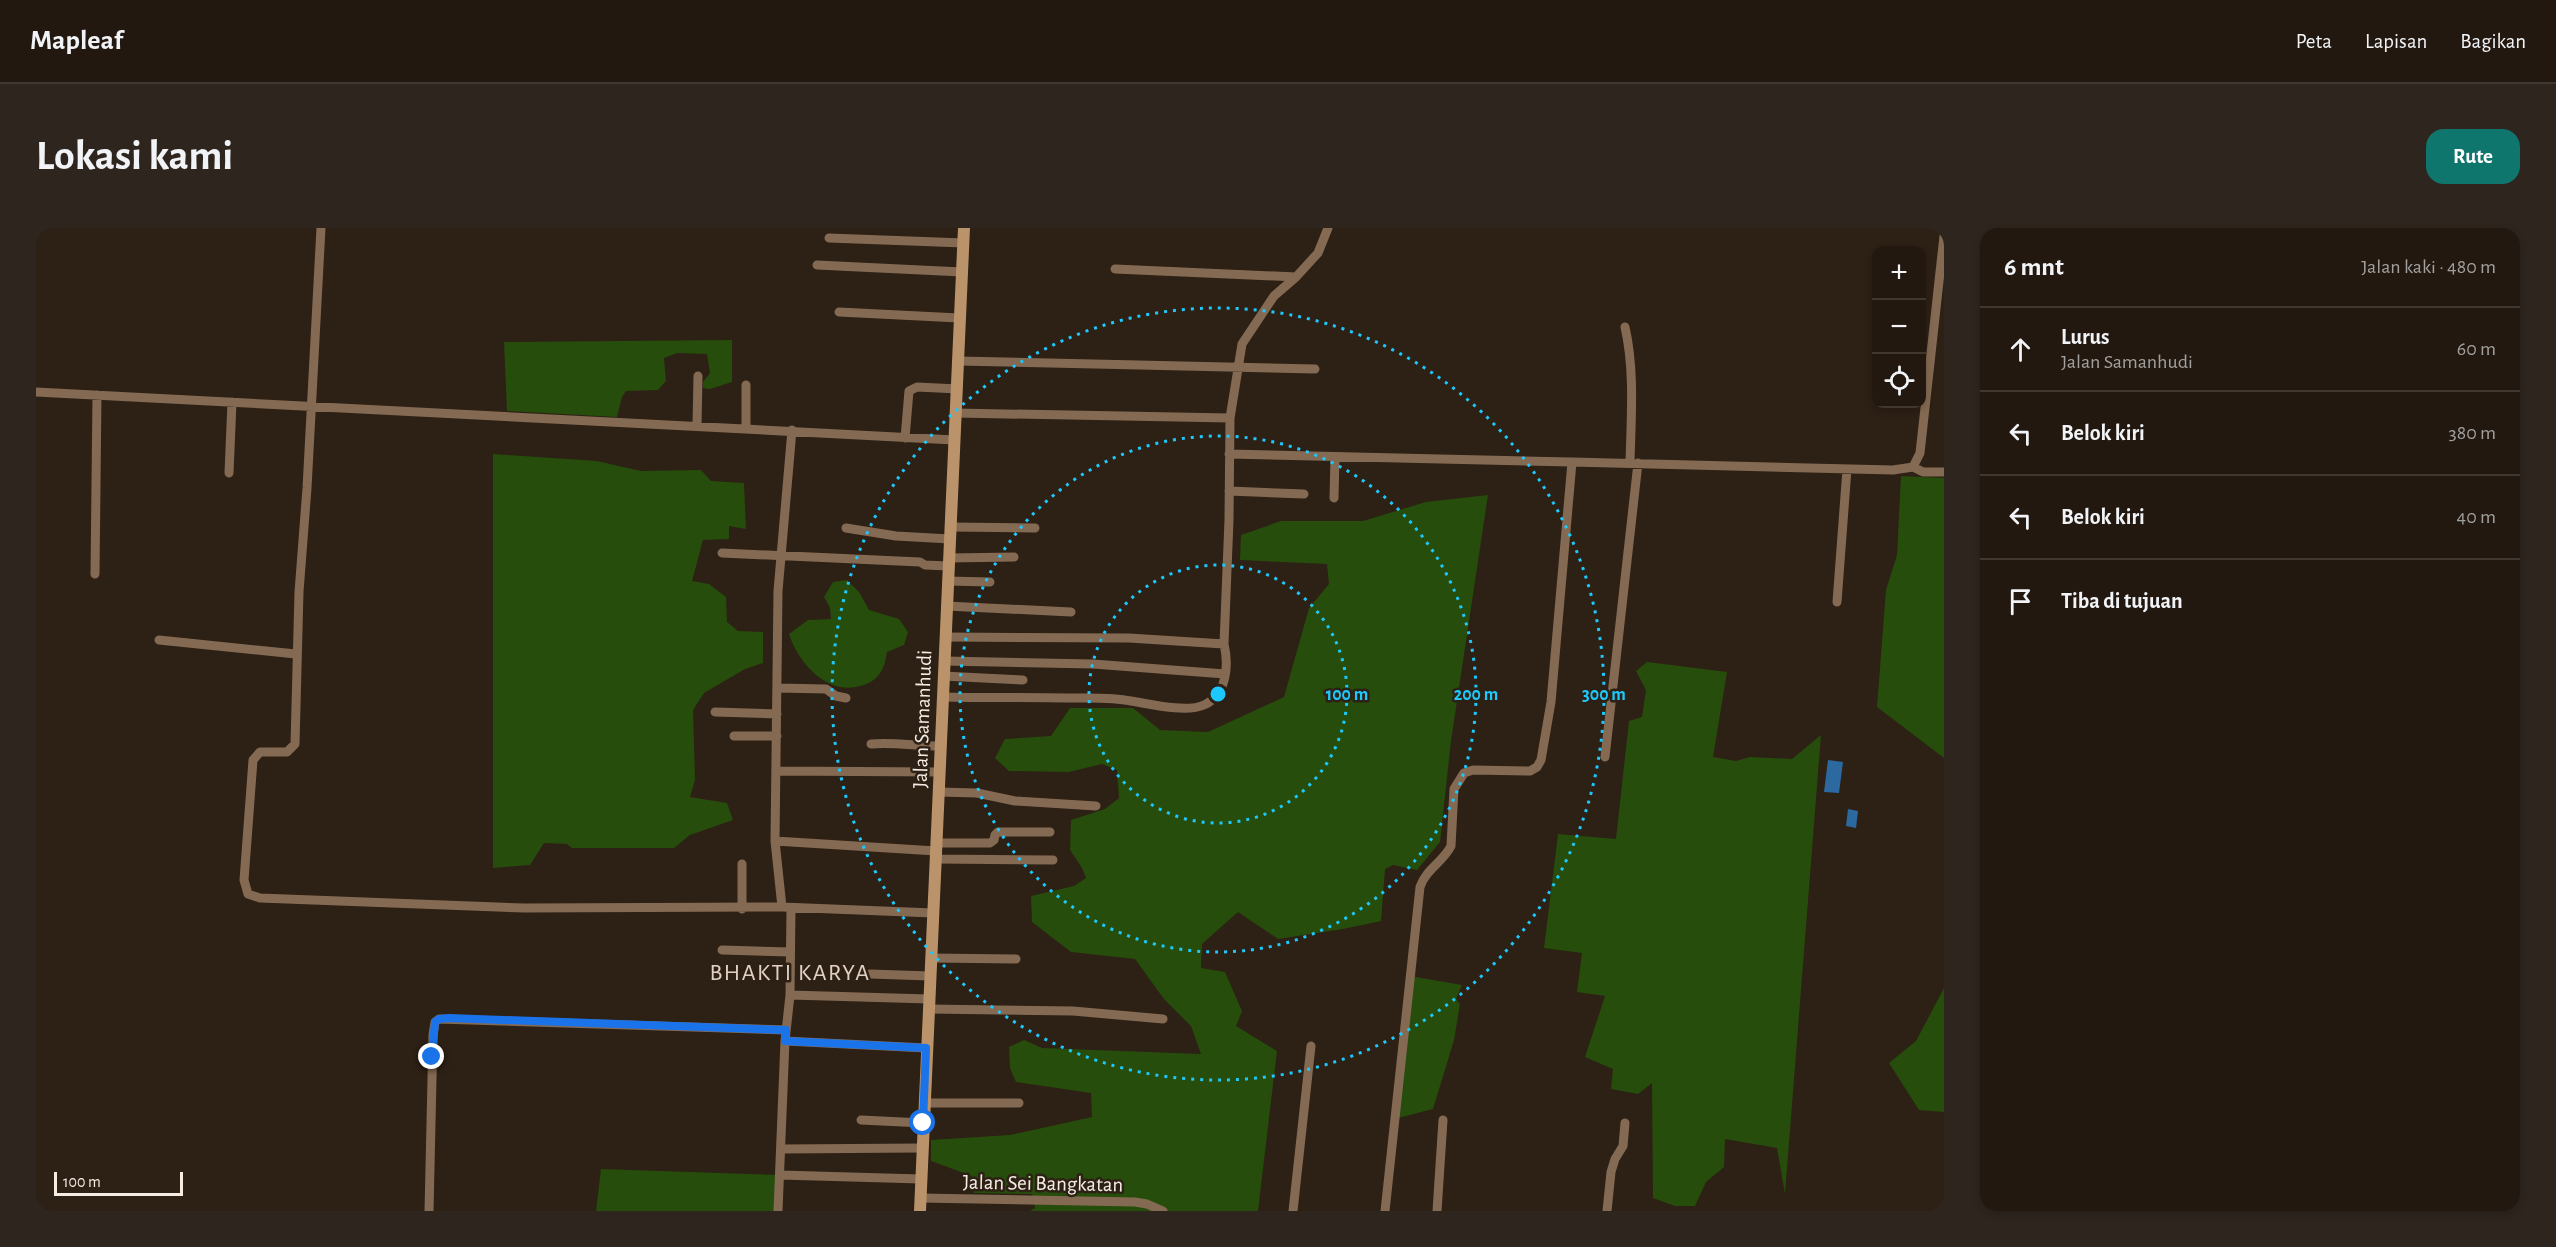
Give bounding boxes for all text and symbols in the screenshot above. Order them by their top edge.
text: Mapleaf [30,27,123,55]
text: Peta [2296,31,2332,52]
text: Lapisan [2365,31,2427,52]
text: Bagikan [2460,31,2526,52]
button: Rute [2426,129,2520,184]
text: Lokasi kami [36,135,233,177]
map controls [1872,246,1926,408]
button: + [1872,246,1926,300]
text: 6 mnt [2004,254,2064,280]
text: Jalan kaki · 480 m [2361,257,2496,277]
button: − [1872,300,1926,354]
text: Lurus [2061,326,2110,348]
icon: ahead [2004,333,2037,366]
text: 60 m [2457,339,2496,359]
text: Jalan Samanhudi [2061,352,2193,372]
button: locate [1872,354,1926,408]
icon: left [2004,417,2037,450]
text: Belok kiri [2061,422,2145,444]
text: 380 m [2448,423,2496,443]
icon: left [2004,501,2037,534]
text: Belok kiri [2061,506,2145,528]
text: 40 m [2457,507,2496,527]
icon: arrive [2004,585,2037,618]
text: Tiba di tujuan [2061,590,2183,612]
street label: Jalan Samanhudi [910,649,935,789]
centre of rings [1208,684,1228,704]
text: 100 m [1326,686,1368,704]
text: 200 m [1454,686,1498,704]
text: 300 m [1582,686,1626,704]
district label: BHAKTI KARYA [709,961,871,985]
route end [418,1043,444,1069]
route start [909,1109,935,1135]
scale bar [54,1169,183,1196]
street label: Jalan Sei Bangkatan [963,1172,1123,1195]
text: 100 m [63,1174,101,1190]

